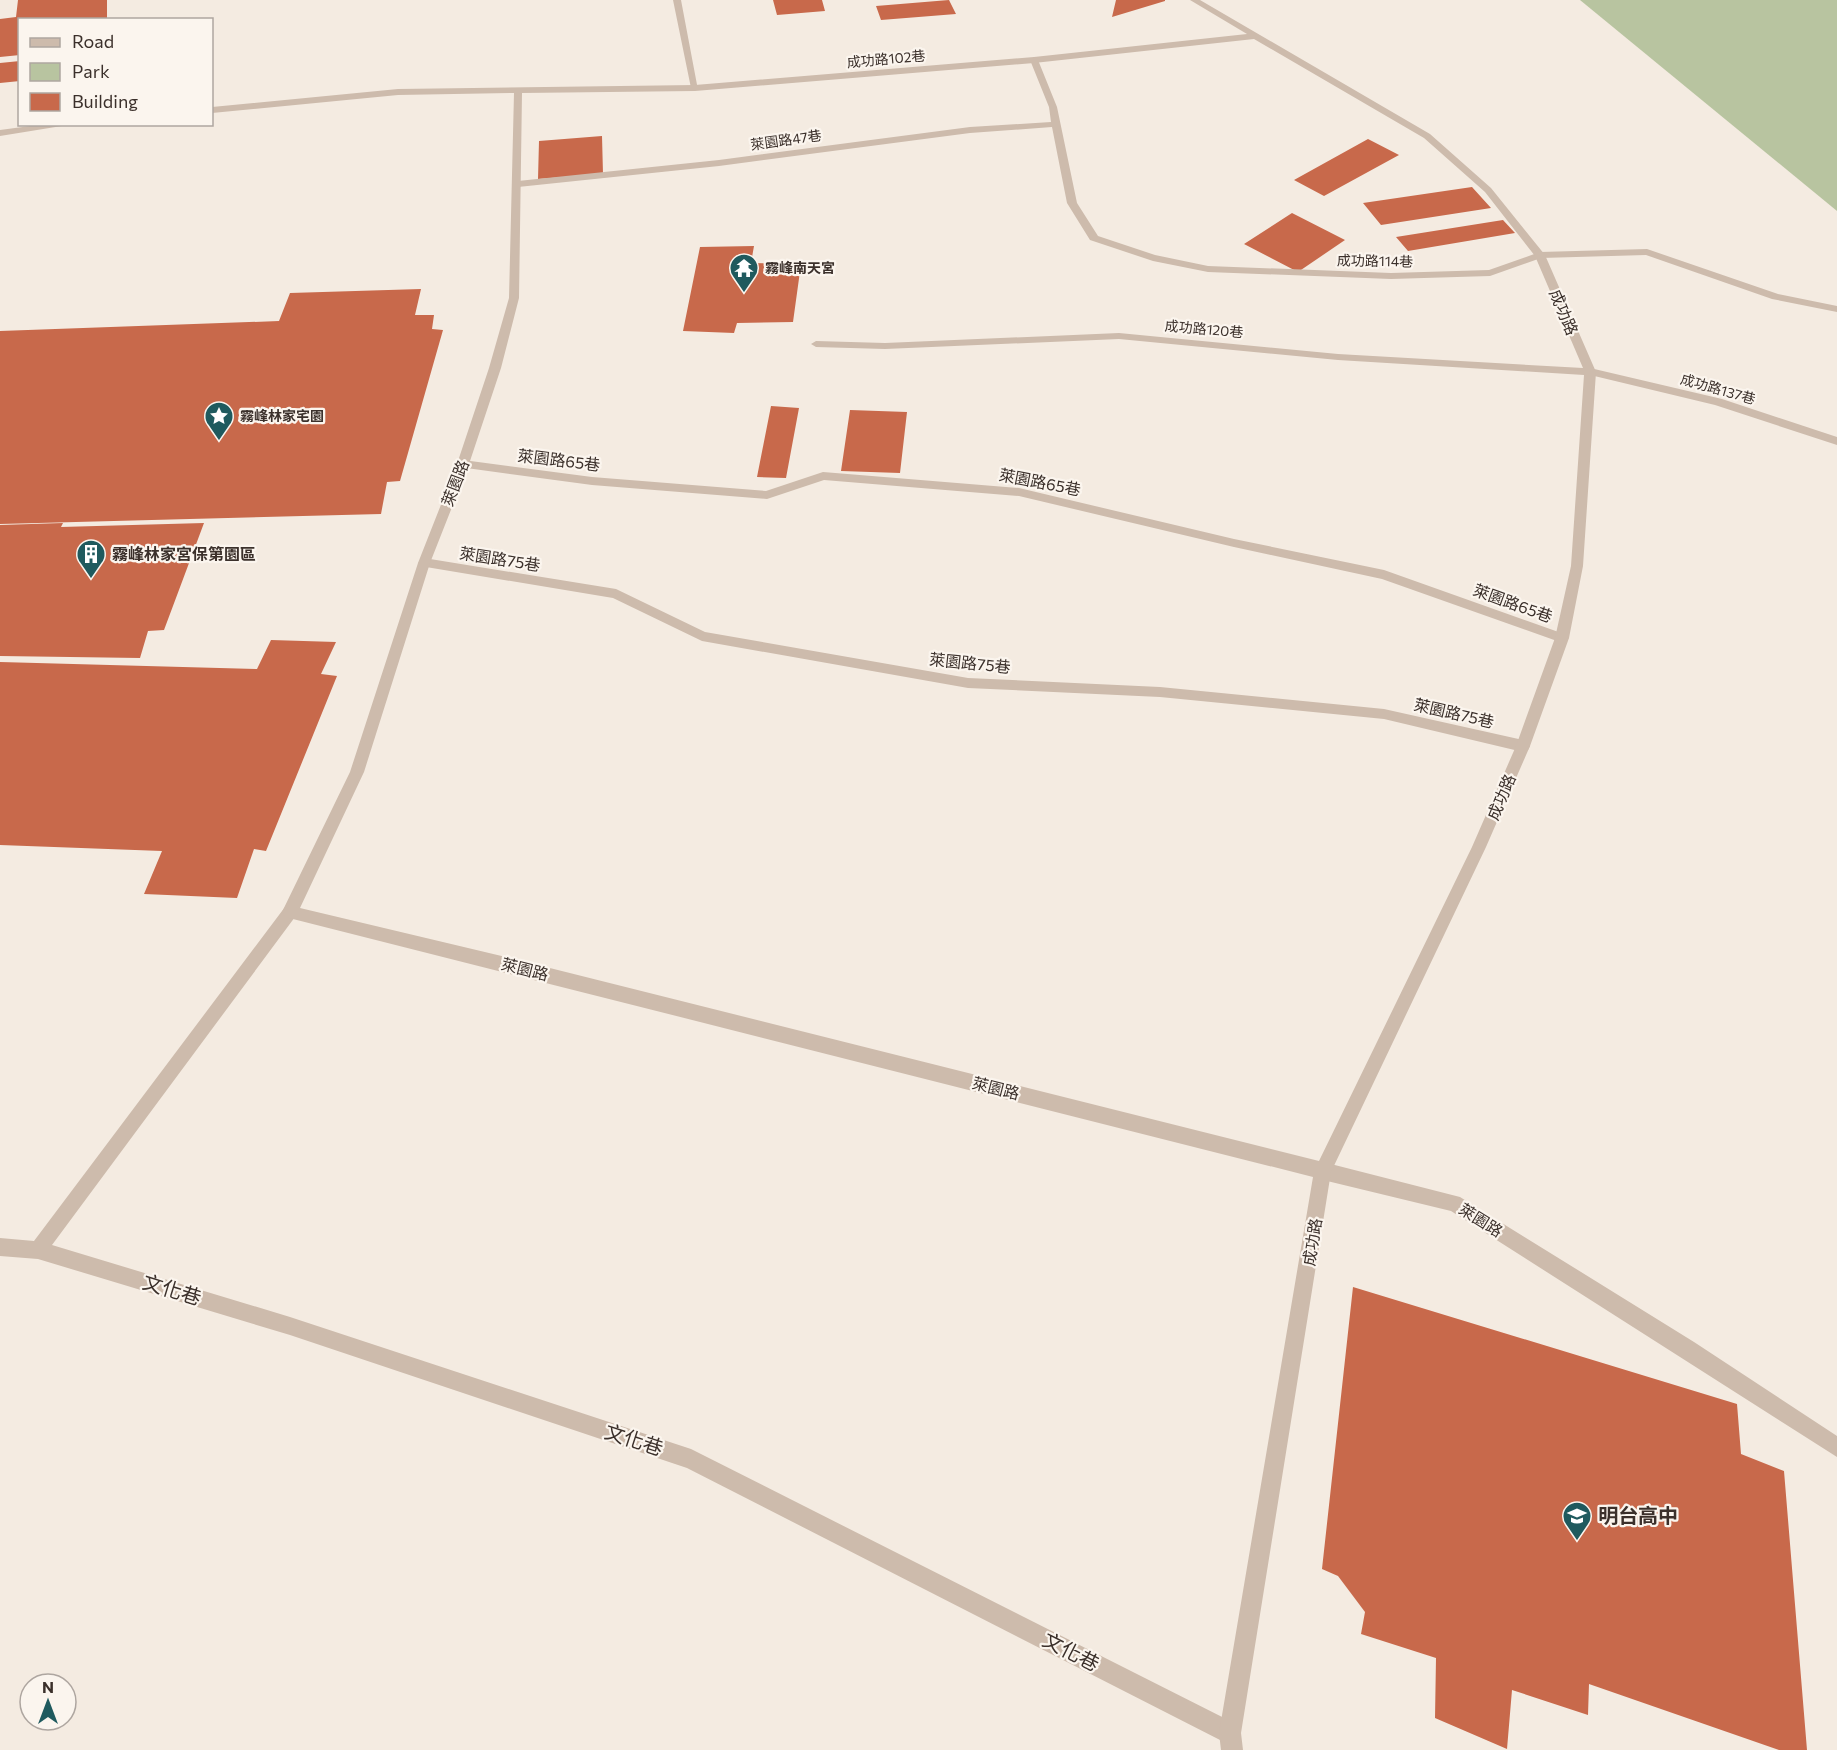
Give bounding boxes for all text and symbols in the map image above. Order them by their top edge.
legend [18,18,213,126]
text: Road [72,30,114,52]
street label: 成功路102巷 [846,47,926,70]
text: Park [72,60,110,82]
text: Building [72,90,138,112]
street label: 萊園路47巷 [749,126,823,153]
street label: 成功路114巷 [1337,251,1413,270]
temple icon: 霧峰南天宮 [728,252,760,294]
place label: 霧峰南天宮 [765,259,835,276]
street label: 成功路 [1546,286,1583,338]
street label: 成功路120巷 [1164,317,1244,340]
street label: 成功路137巷 [1679,370,1758,407]
place icon: 霧峰林家宅園 [203,400,235,442]
place label: 霧峰林家宅園 [240,407,324,424]
street label: 萊園路65巷 [517,445,601,474]
street label: 萊園路 [437,457,472,509]
street label: 萊園路65巷 [998,464,1083,499]
building icon: 霧峰林家宮保第園區 [75,538,107,580]
street label: 萊園路75巷 [458,543,542,574]
place label: 霧峰林家宮保第園區 [112,544,256,563]
street label: 萊園路65巷 [1471,579,1555,626]
street label: 萊園路75巷 [928,649,1012,676]
street label: 萊園路75巷 [1412,694,1496,731]
street label: 成功路 [1482,771,1519,823]
street label: 萊園路 [500,953,551,984]
street label: 萊園路 [971,1072,1022,1103]
street label: 萊園路 [1456,1199,1507,1240]
street label: 成功路 [1298,1217,1325,1267]
street label: 文化巷 [140,1269,204,1309]
street label: 文化巷 [602,1418,667,1460]
school or university icon: 明台高中 [1561,1500,1593,1542]
place label: 明台高中 [1598,1503,1678,1527]
street label: 文化巷 [1039,1627,1104,1675]
north arrow [18,1672,78,1732]
text: N [42,1677,54,1696]

